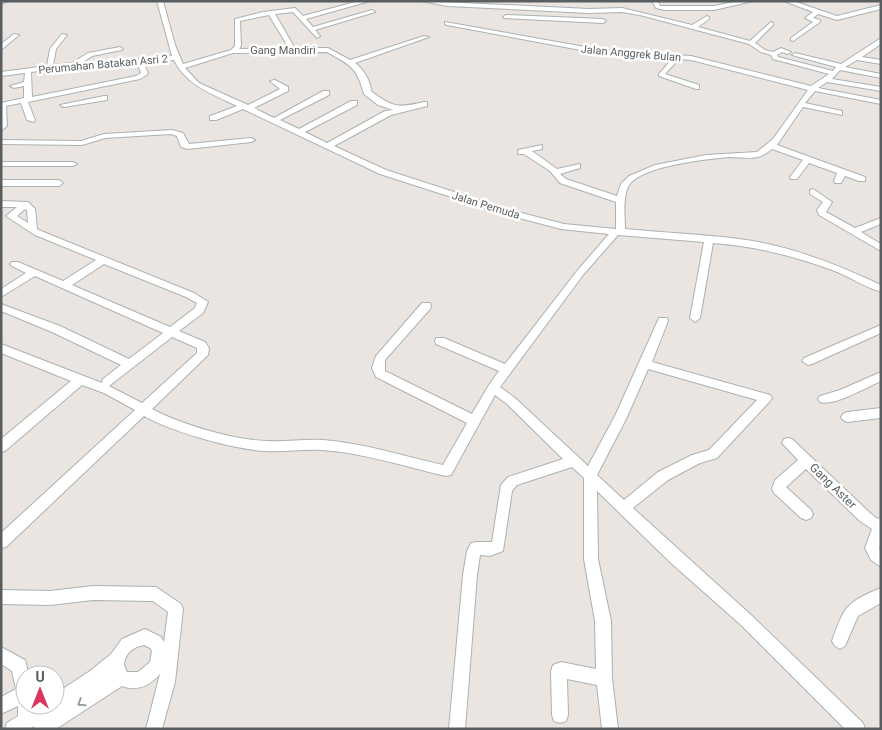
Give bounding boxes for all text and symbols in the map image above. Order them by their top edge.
street label: Jalan Anggrek Bulan [580,43,682,64]
street label: Gang Mandiri [250,44,316,57]
street label: Perumahan Batakan Asri 2 [38,52,168,77]
street label: Jalan Pemuda [450,189,521,222]
street label: Gang Aster [807,460,859,512]
north arrow [15,665,65,715]
text: U [35,669,45,685]
one-way arrow [77,697,86,706]

